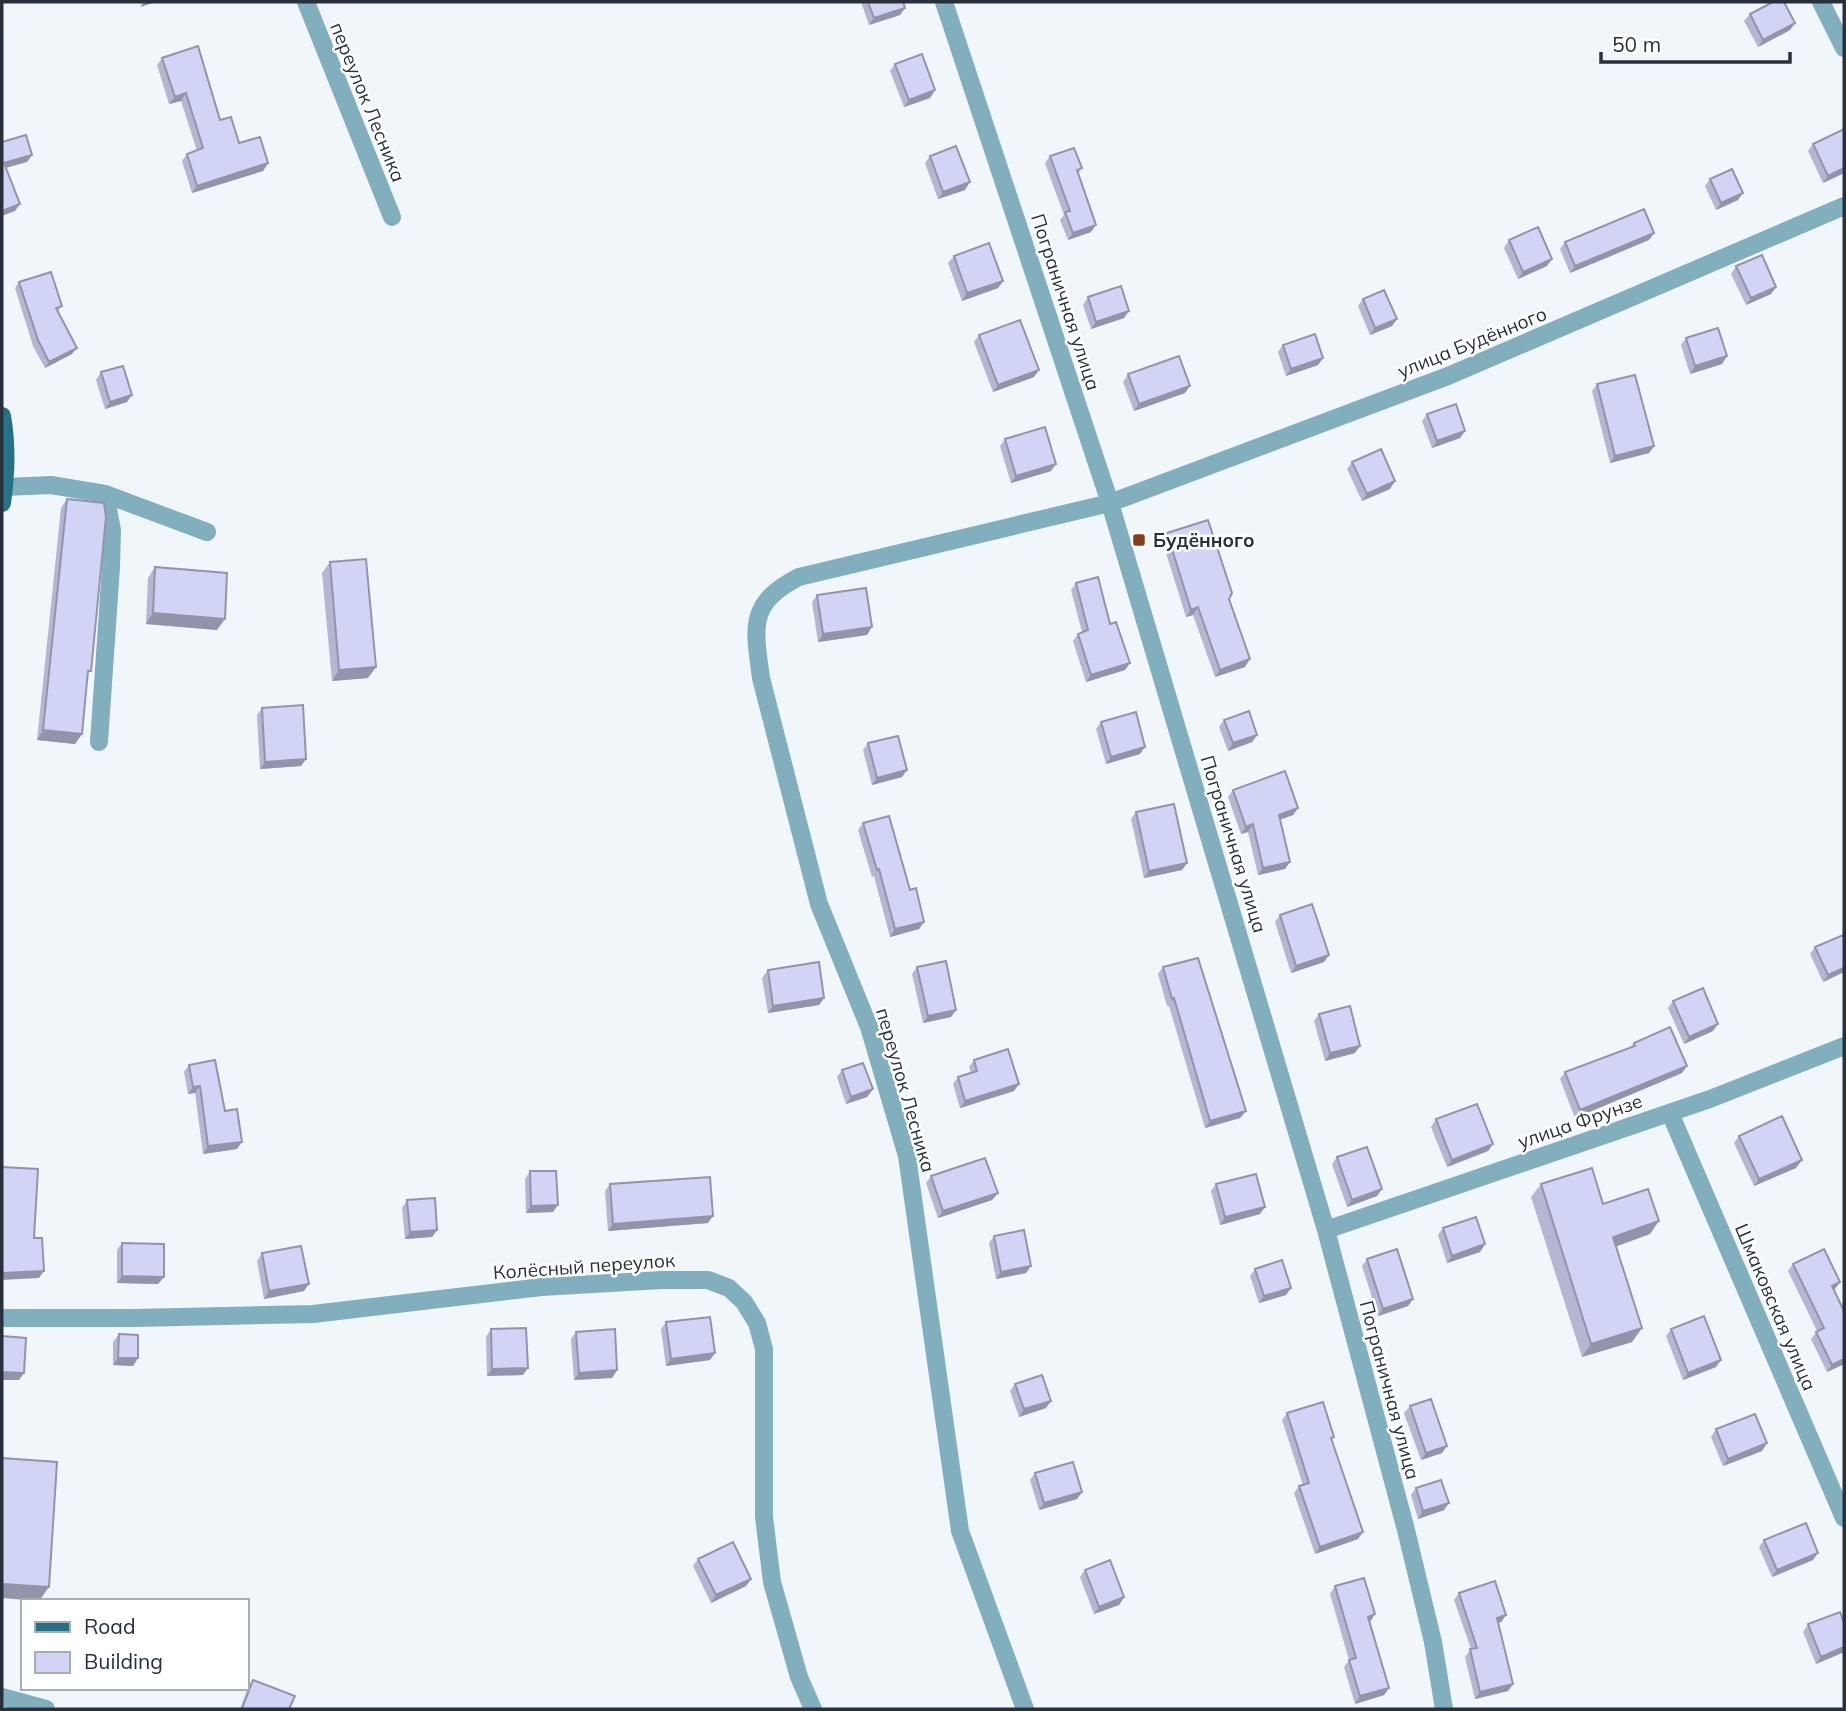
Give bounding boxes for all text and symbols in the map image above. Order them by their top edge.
street label: переулок Лесника [325,19,411,185]
scale bar [1601,21,1790,65]
text: 50 m [1612,31,1661,57]
street label: Пограничная улица [1026,211,1106,393]
street label: улица Будённого [1394,301,1550,383]
place label: Будённого [1153,528,1254,552]
marker: Будённого [1131,532,1147,548]
street label: Пограничная улица [1196,752,1272,936]
street label: переулок Лесника [871,1005,941,1175]
street label: улица Фрунзе [1515,1088,1645,1154]
street label: Шмаковская улица [1730,1220,1822,1394]
street label: Колёсный переулок [492,1248,676,1284]
street label: Пограничная улица [1355,1298,1425,1482]
legend [21,1599,248,1690]
text: Road [84,1613,135,1639]
text: Building [84,1648,163,1674]

